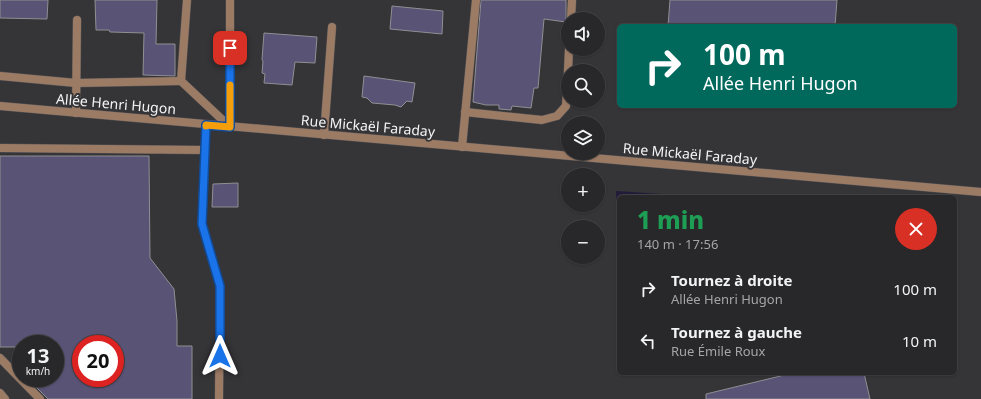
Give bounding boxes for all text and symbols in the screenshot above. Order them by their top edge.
map controls [561,12,605,264]
button: sound [561,12,605,56]
pin [213,31,247,65]
text: 100 m [703,35,786,73]
icon: arrive [219,37,241,59]
icon: right [637,40,689,92]
button: search [561,64,605,108]
text: Allée Henri Hugon [703,71,858,95]
street label: Allée Henri Hugon [55,89,177,118]
street label: Rue Mickaël Faraday [300,110,437,141]
button: layers [561,116,605,160]
street label: Rue Mickaël Faraday [622,138,759,169]
button: + [561,168,605,212]
text: 1 min [637,203,704,236]
button: close [895,208,937,250]
button: − [561,220,605,264]
text: 140 m · 17:56 [637,235,718,253]
text: Tournez à droite [671,270,792,290]
icon: right [637,278,659,300]
text: 100 m [893,279,937,299]
text: Allée Henri Hugon [671,290,783,308]
text: Tournez à gauche [671,322,802,342]
icon: left [637,330,659,352]
text: 10 m [902,331,937,351]
speed limit sign: 20 [72,335,124,387]
position arrow [199,335,241,377]
text: 13 [27,342,49,369]
text: Rue Émile Roux [671,342,766,360]
text: km/h [26,364,50,378]

